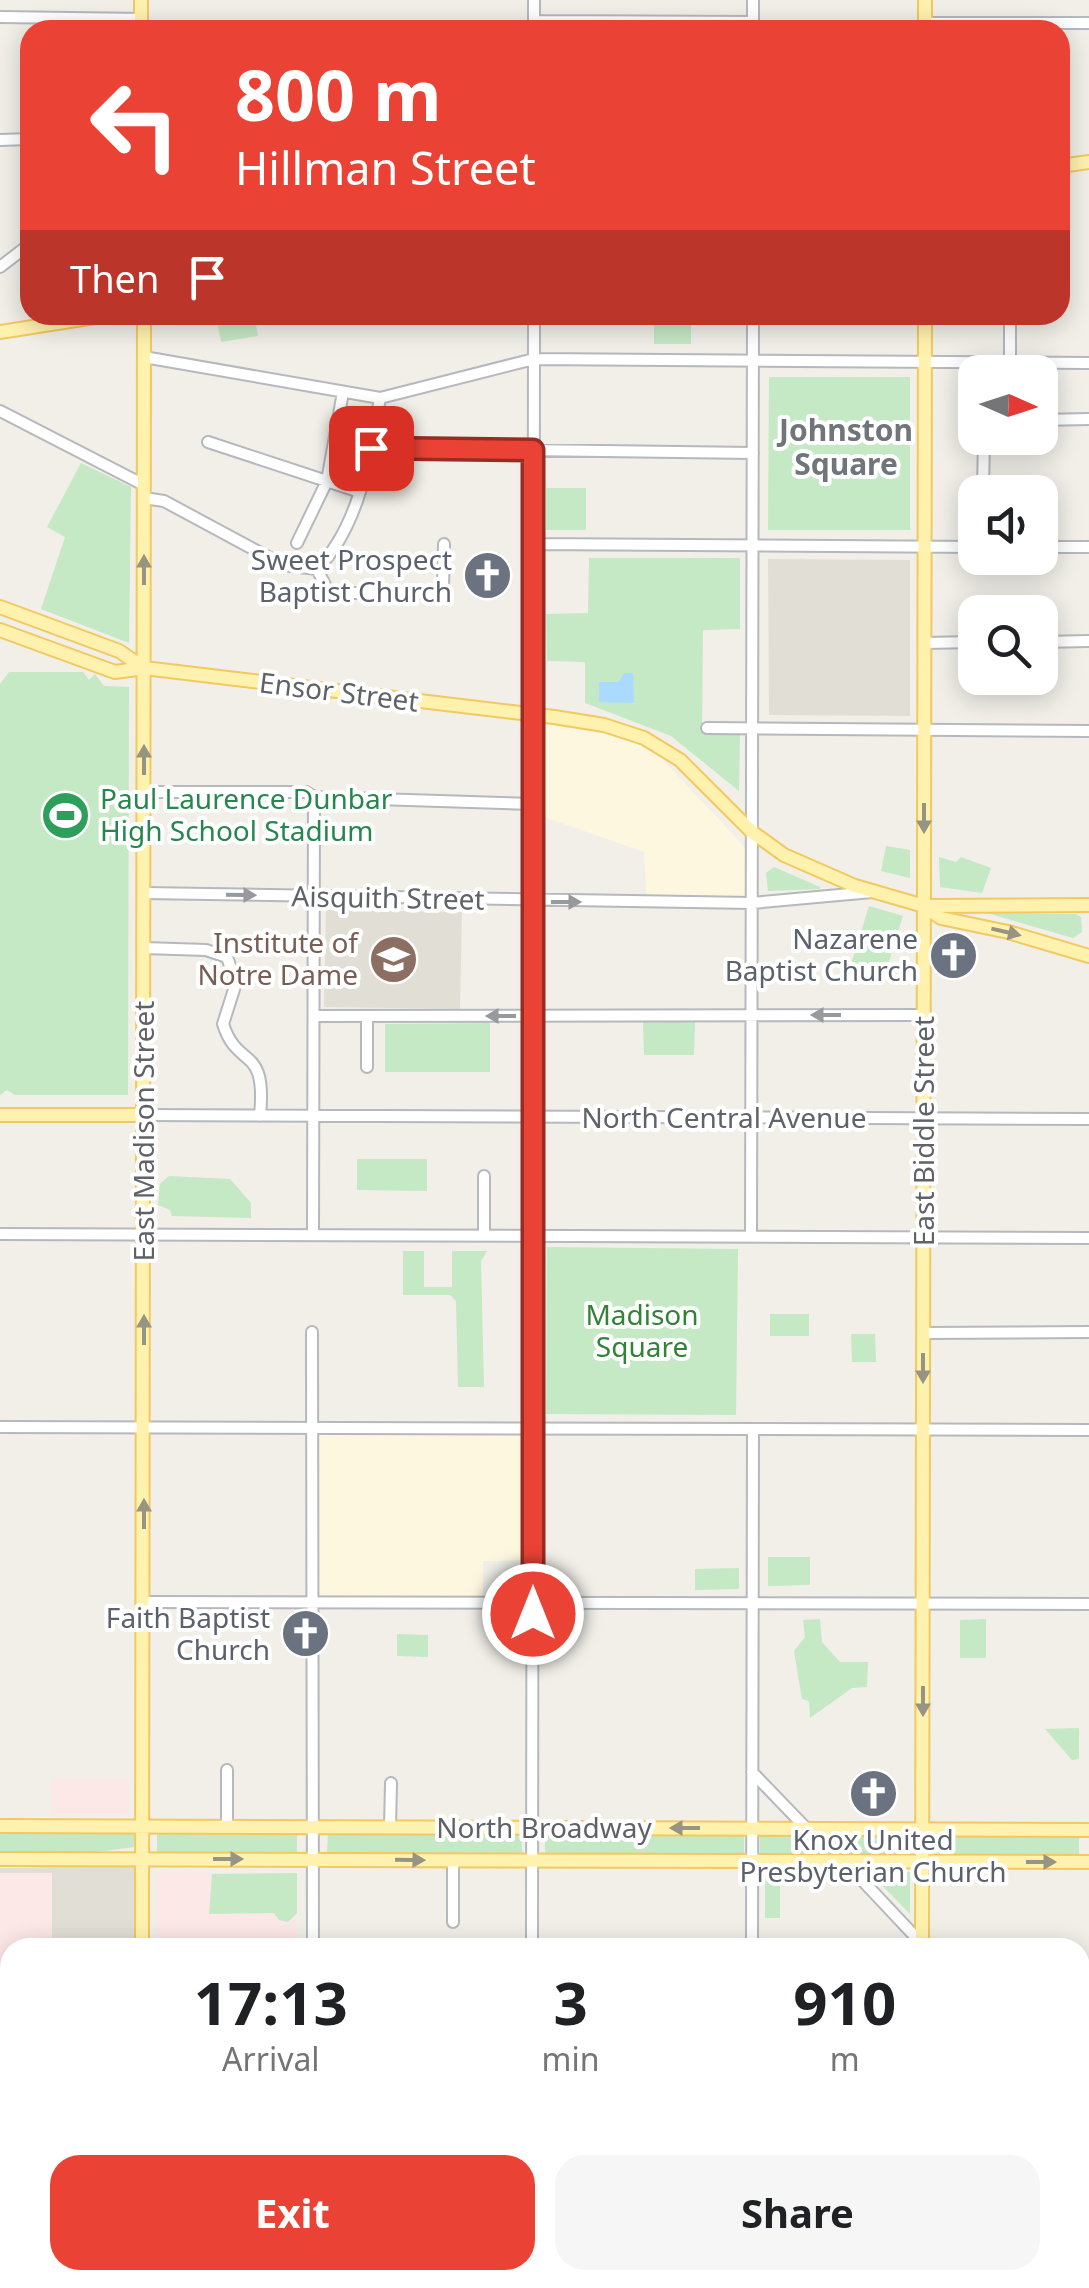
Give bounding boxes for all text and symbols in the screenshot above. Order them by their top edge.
text: 800 m [235,46,442,142]
icon: left [70,60,200,190]
text: Hillman Street [235,137,536,198]
icon: arrive [180,250,235,305]
text: Then [70,252,160,304]
north arrow [958,355,1058,455]
map controls [958,355,1058,695]
pin [329,406,414,491]
district label: Johnston Square [776,409,913,484]
icon: arrive [344,421,399,476]
button: sound [958,475,1058,575]
place label: Sweet Prospect Baptist Church [251,540,452,610]
church icon: Sweet Prospect Baptist Church [461,550,513,602]
one-way arrow [136,554,152,586]
button: search [958,595,1058,695]
street label: Ensor Street [257,662,421,720]
one-way arrow [136,744,152,776]
place label: Paul Laurence Dunbar High School Stadium [100,779,393,849]
sports icon: Paul Laurence Dunbar High School Stadium [39,789,91,841]
one-way arrow [916,803,932,835]
street label: Aisquith Street [291,876,485,918]
one-way arrow [226,887,258,903]
one-way arrow [550,894,582,910]
place label: Nazarene Baptist Church [725,919,918,989]
place label: Institute of Notre Dame [197,923,359,993]
one-way arrow [991,925,1022,940]
church icon: Nazarene Baptist Church [927,929,979,981]
school or university icon: Institute of Notre Dame [367,933,419,985]
street label: East Madison Street [124,1001,162,1261]
one-way arrow [810,1007,842,1023]
one-way arrow [485,1008,517,1024]
street label: East Biddle Street [904,1016,942,1246]
street label: North Central Avenue [582,1098,866,1136]
park label: Madison Square [585,1295,699,1365]
one-way arrow [136,1313,152,1345]
one-way arrow [915,1353,931,1385]
one-way arrow [136,1498,152,1530]
position arrow [481,1562,585,1666]
place label: Faith Baptist Church [106,1598,270,1668]
church icon: Faith Baptist Church [279,1608,331,1660]
one-way arrow [915,1686,931,1718]
church icon: Knox United Presbyterian Church [847,1767,899,1819]
street label: North Broadway [436,1808,652,1846]
one-way arrow [669,1820,701,1836]
place label: Knox United Presbyterian Church [739,1820,1007,1890]
one-way arrow [212,1851,244,1867]
one-way arrow [395,1852,427,1868]
one-way arrow [1025,1854,1057,1870]
text: 17:13 [194,1961,348,2043]
text: 3 [553,1961,588,2043]
text: 910 [793,1961,896,2043]
text: Arrival [222,2037,320,2080]
text: min [542,2037,600,2080]
text: m [830,2037,860,2080]
button: Exit [50,2155,535,2270]
button: Share [555,2155,1040,2270]

